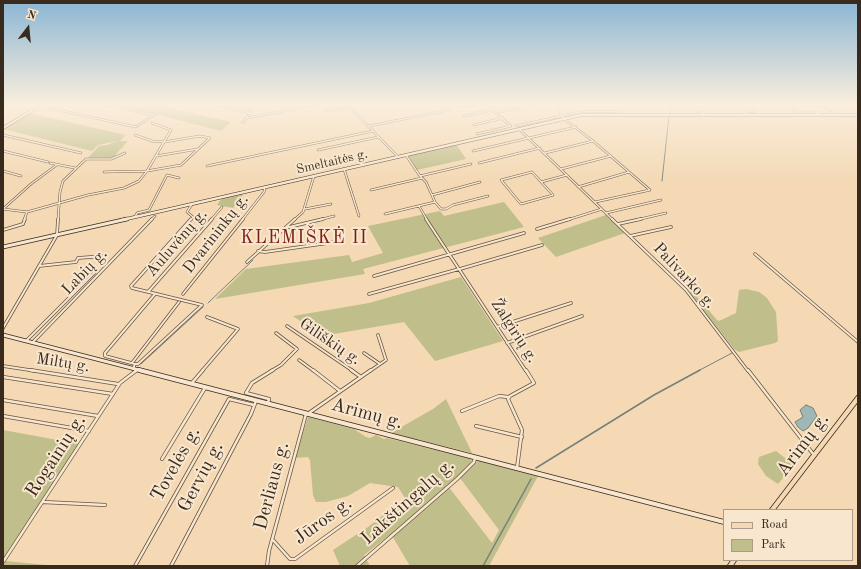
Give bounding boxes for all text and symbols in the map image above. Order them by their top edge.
north arrow [8,8,48,48]
text: N [26,10,37,22]
street label: Smeltaitės g. [295,146,369,178]
street label: Dvarininkų g. [179,191,253,277]
street label: Auluvėnų g. [142,205,212,281]
district label: KLEMIŠKĖ II [240,227,368,249]
street label: Palivarko g. [649,239,719,313]
street label: Labių g. [58,245,112,299]
street label: Žalgirių g. [486,295,542,367]
street label: Giliškių g. [296,314,364,370]
street label: Miltų g. [35,349,91,377]
street label: Arimų g. [329,393,405,435]
street label: Arimų g. [772,409,834,481]
street label: Rogainių g. [21,410,91,502]
street label: Tovelės g. [146,423,206,505]
street label: Gervių g. [173,438,229,516]
street label: Derliaus g. [249,439,295,533]
street label: Lakštingalų g. [356,454,460,550]
street label: Jūros g. [289,492,357,550]
legend [723,509,853,561]
text: Road [761,519,788,531]
text: Park [761,539,786,551]

